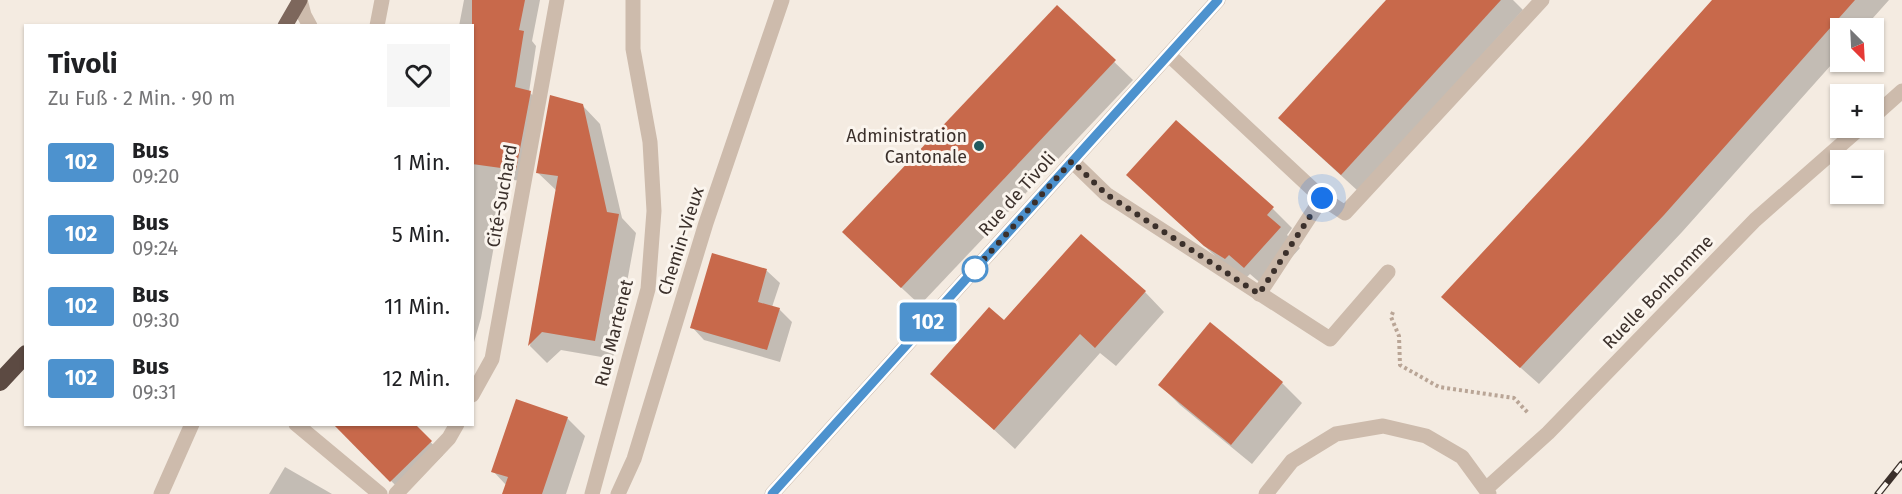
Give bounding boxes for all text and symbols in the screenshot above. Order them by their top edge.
north arrow [1830,18,1884,72]
map controls [1830,18,1884,204]
button: heart [387,44,450,107]
text: Tivoli [48,47,118,80]
button: + [1830,84,1884,138]
text: Zu Fuß · 2 Min. · 90 m [48,86,235,110]
place label: Administration Cantonale [846,125,967,168]
text: Bus [132,137,169,164]
marker: Administration Cantonale [972,139,986,153]
street label: Cité-Suchard [482,143,522,249]
street label: Rue de Tivoli [974,148,1060,240]
text: 102 [65,149,97,175]
text: 1 Min. [393,149,450,176]
button: − [1830,150,1884,204]
text: 09:20 [132,164,179,188]
your location [1307,183,1337,213]
street label: Chemin-Vieux [653,184,709,298]
text: Bus [132,209,169,236]
text: 102 [65,221,97,247]
text: 5 Min. [392,221,450,248]
street label: Ruelle Bonhomme [1598,230,1718,354]
text: 09:24 [132,236,178,260]
unlabelled marker [962,256,988,282]
street label: Rue Martenet [590,277,638,389]
text: Bus [132,281,169,308]
text: 102 [65,293,97,319]
text: 11 Min. [384,293,450,320]
line badge: 102 [894,302,962,342]
text: 09:30 [132,308,180,332]
text: 102 [912,309,944,335]
text: Bus [132,353,169,380]
text: 102 [65,365,97,391]
text: 12 Min. [382,365,450,392]
text: 09:31 [132,380,177,404]

